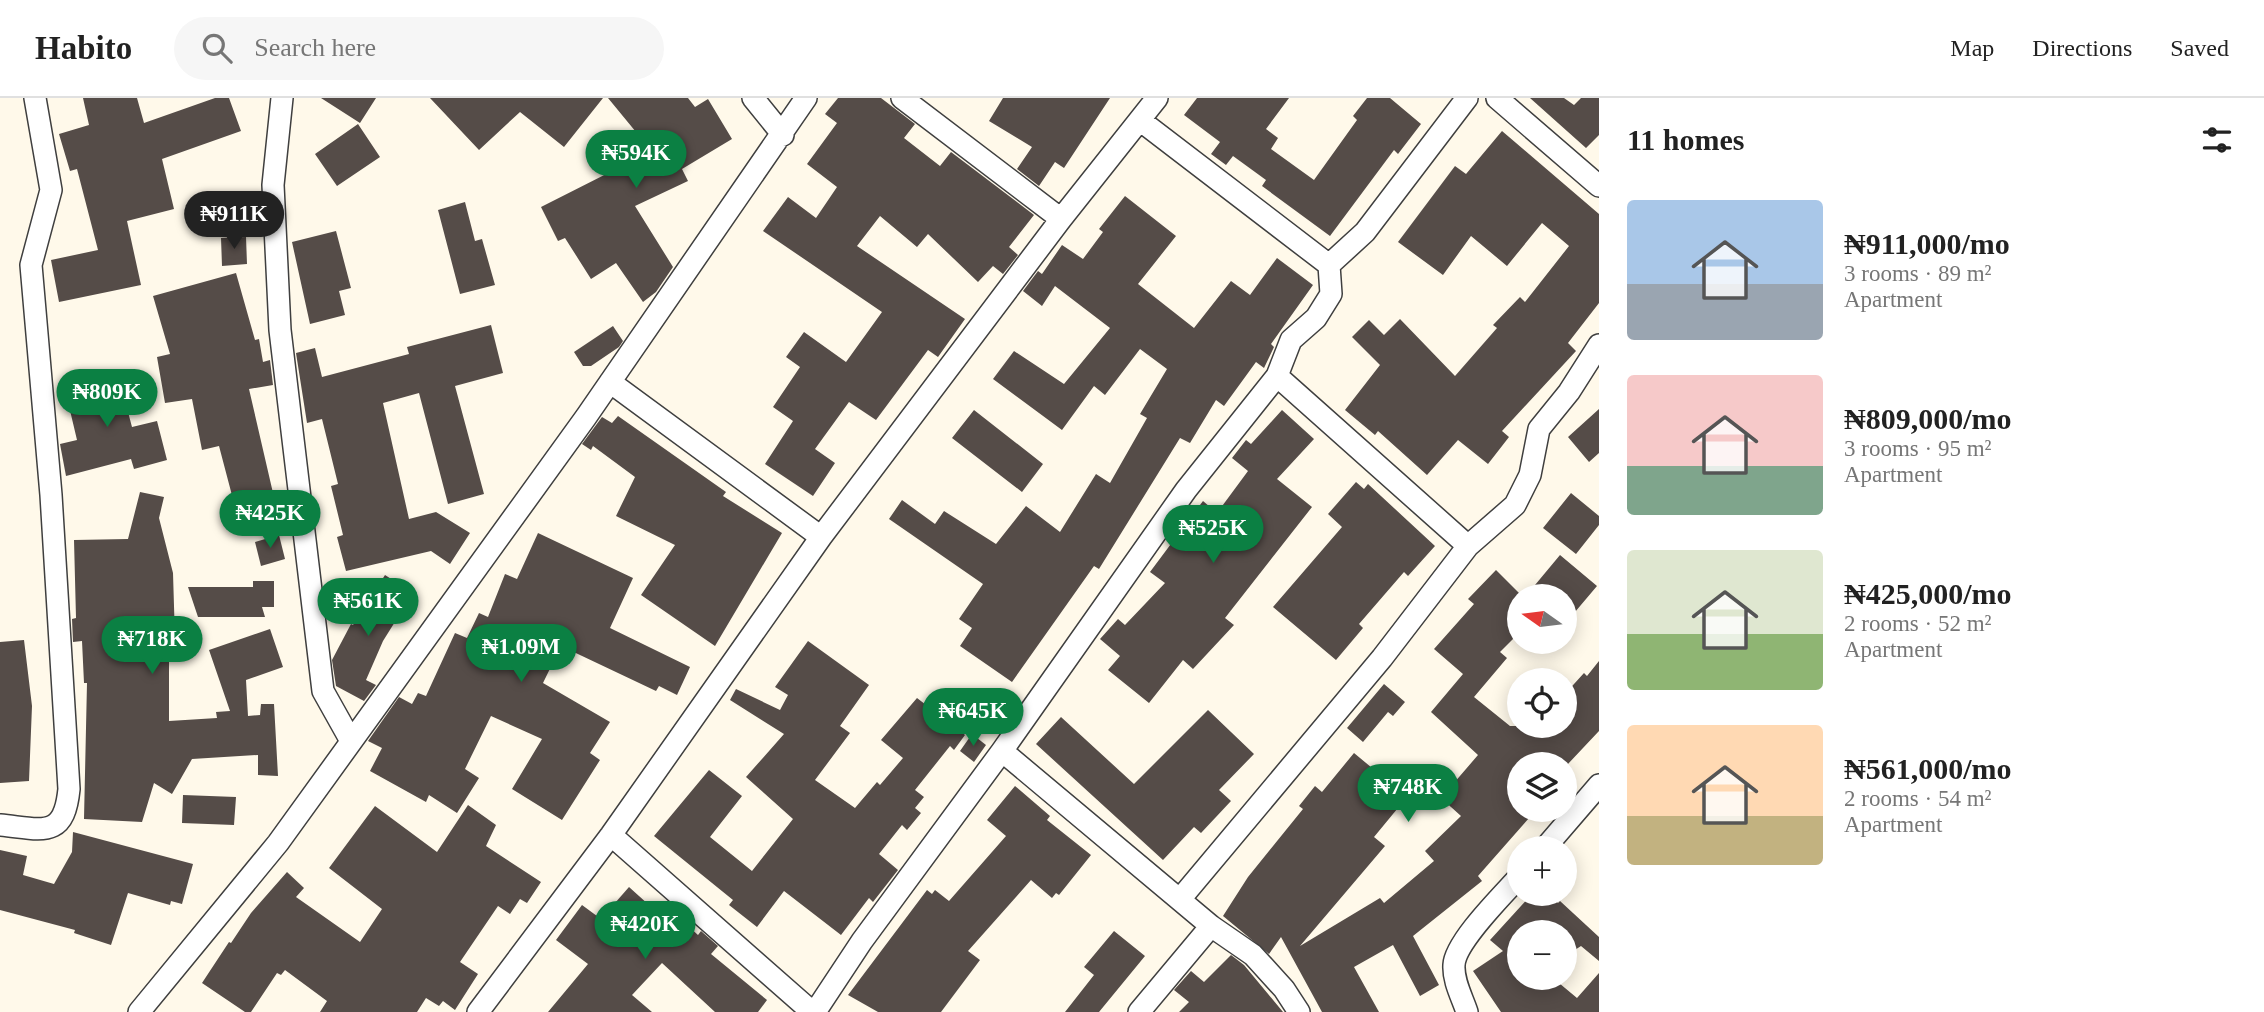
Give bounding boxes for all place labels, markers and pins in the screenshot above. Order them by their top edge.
pin: ₦594K [587,130,685,190]
pin: ₦911K [185,192,283,251]
pin: ₦809K [58,370,156,429]
pin: ₦425K [221,490,319,550]
pin: ₦525K [1164,505,1262,565]
pin: ₦561K [319,578,417,638]
pin: ₦718K [103,616,201,676]
pin: ₦1.09M [464,624,578,684]
pin: ₦645K [924,688,1022,748]
pin: ₦748K [1359,764,1457,824]
pin: ₦420K [596,902,694,961]

